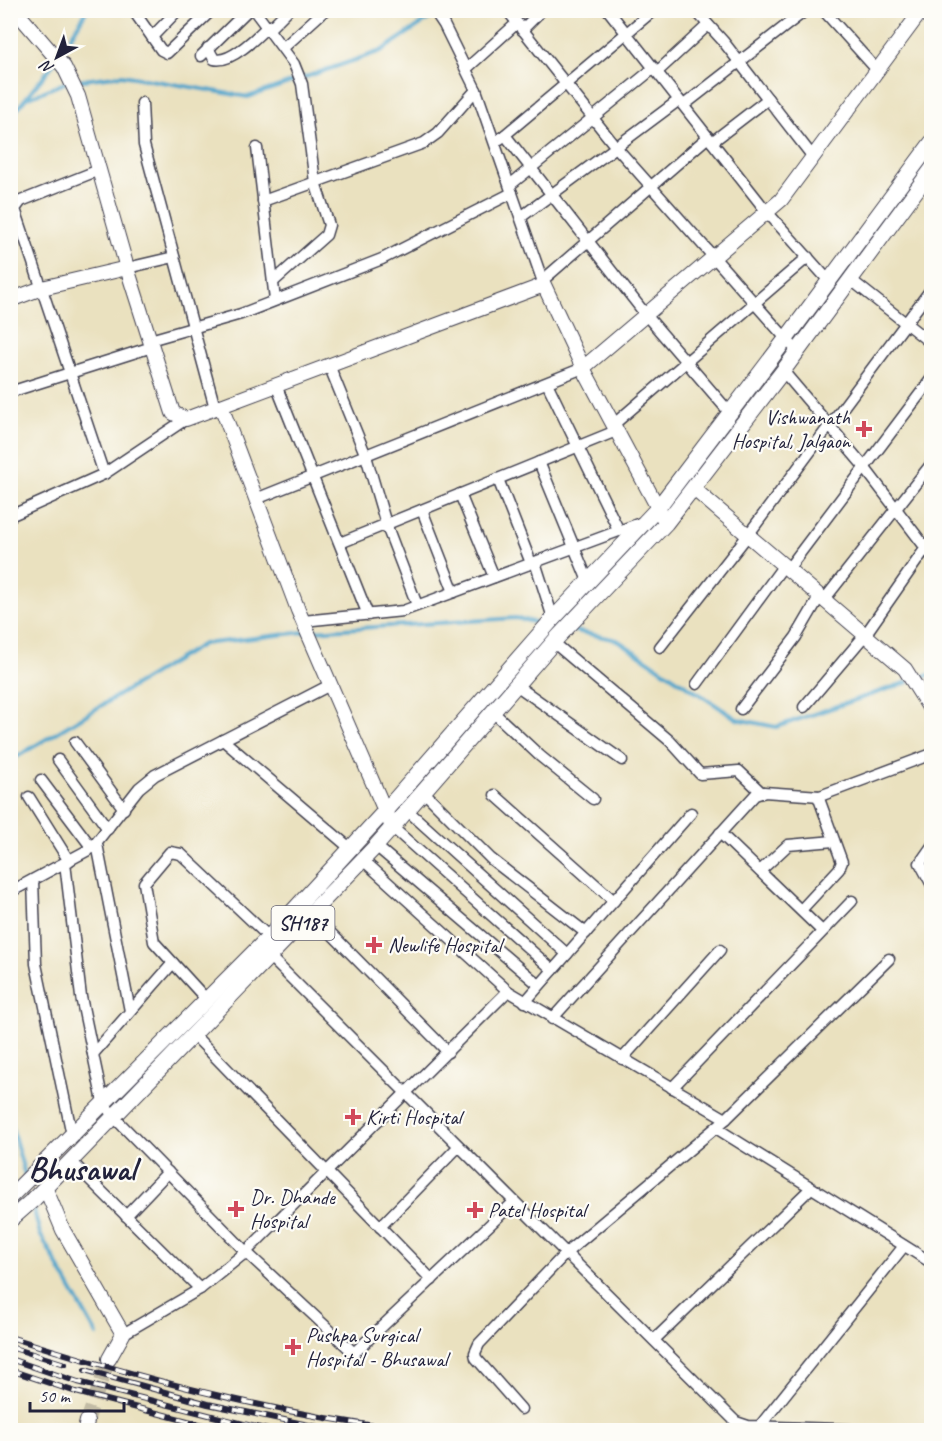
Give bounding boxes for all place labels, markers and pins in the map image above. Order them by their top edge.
place label: Vishwanath Hospital, Jalgaon [732,404,852,454]
marker: Vishwanath Hospital, Jalgaon [855,420,873,438]
place label: Newlife Hospital [388,932,505,958]
marker: Newlife Hospital [365,936,383,954]
place label: Kirti Hospital [366,1104,465,1130]
marker: Kirti Hospital [344,1108,362,1126]
place label: Dr. Dhande Hospital [250,1184,336,1234]
place label: Patel Hospital [488,1197,589,1223]
marker: Dr. Dhande Hospital [227,1200,245,1218]
marker: Patel Hospital [466,1201,484,1219]
place label: Pushpa Surgical Hospital - Bhusawal [306,1322,451,1372]
marker: Pushpa Surgical Hospital - Bhusawal [284,1338,302,1356]

